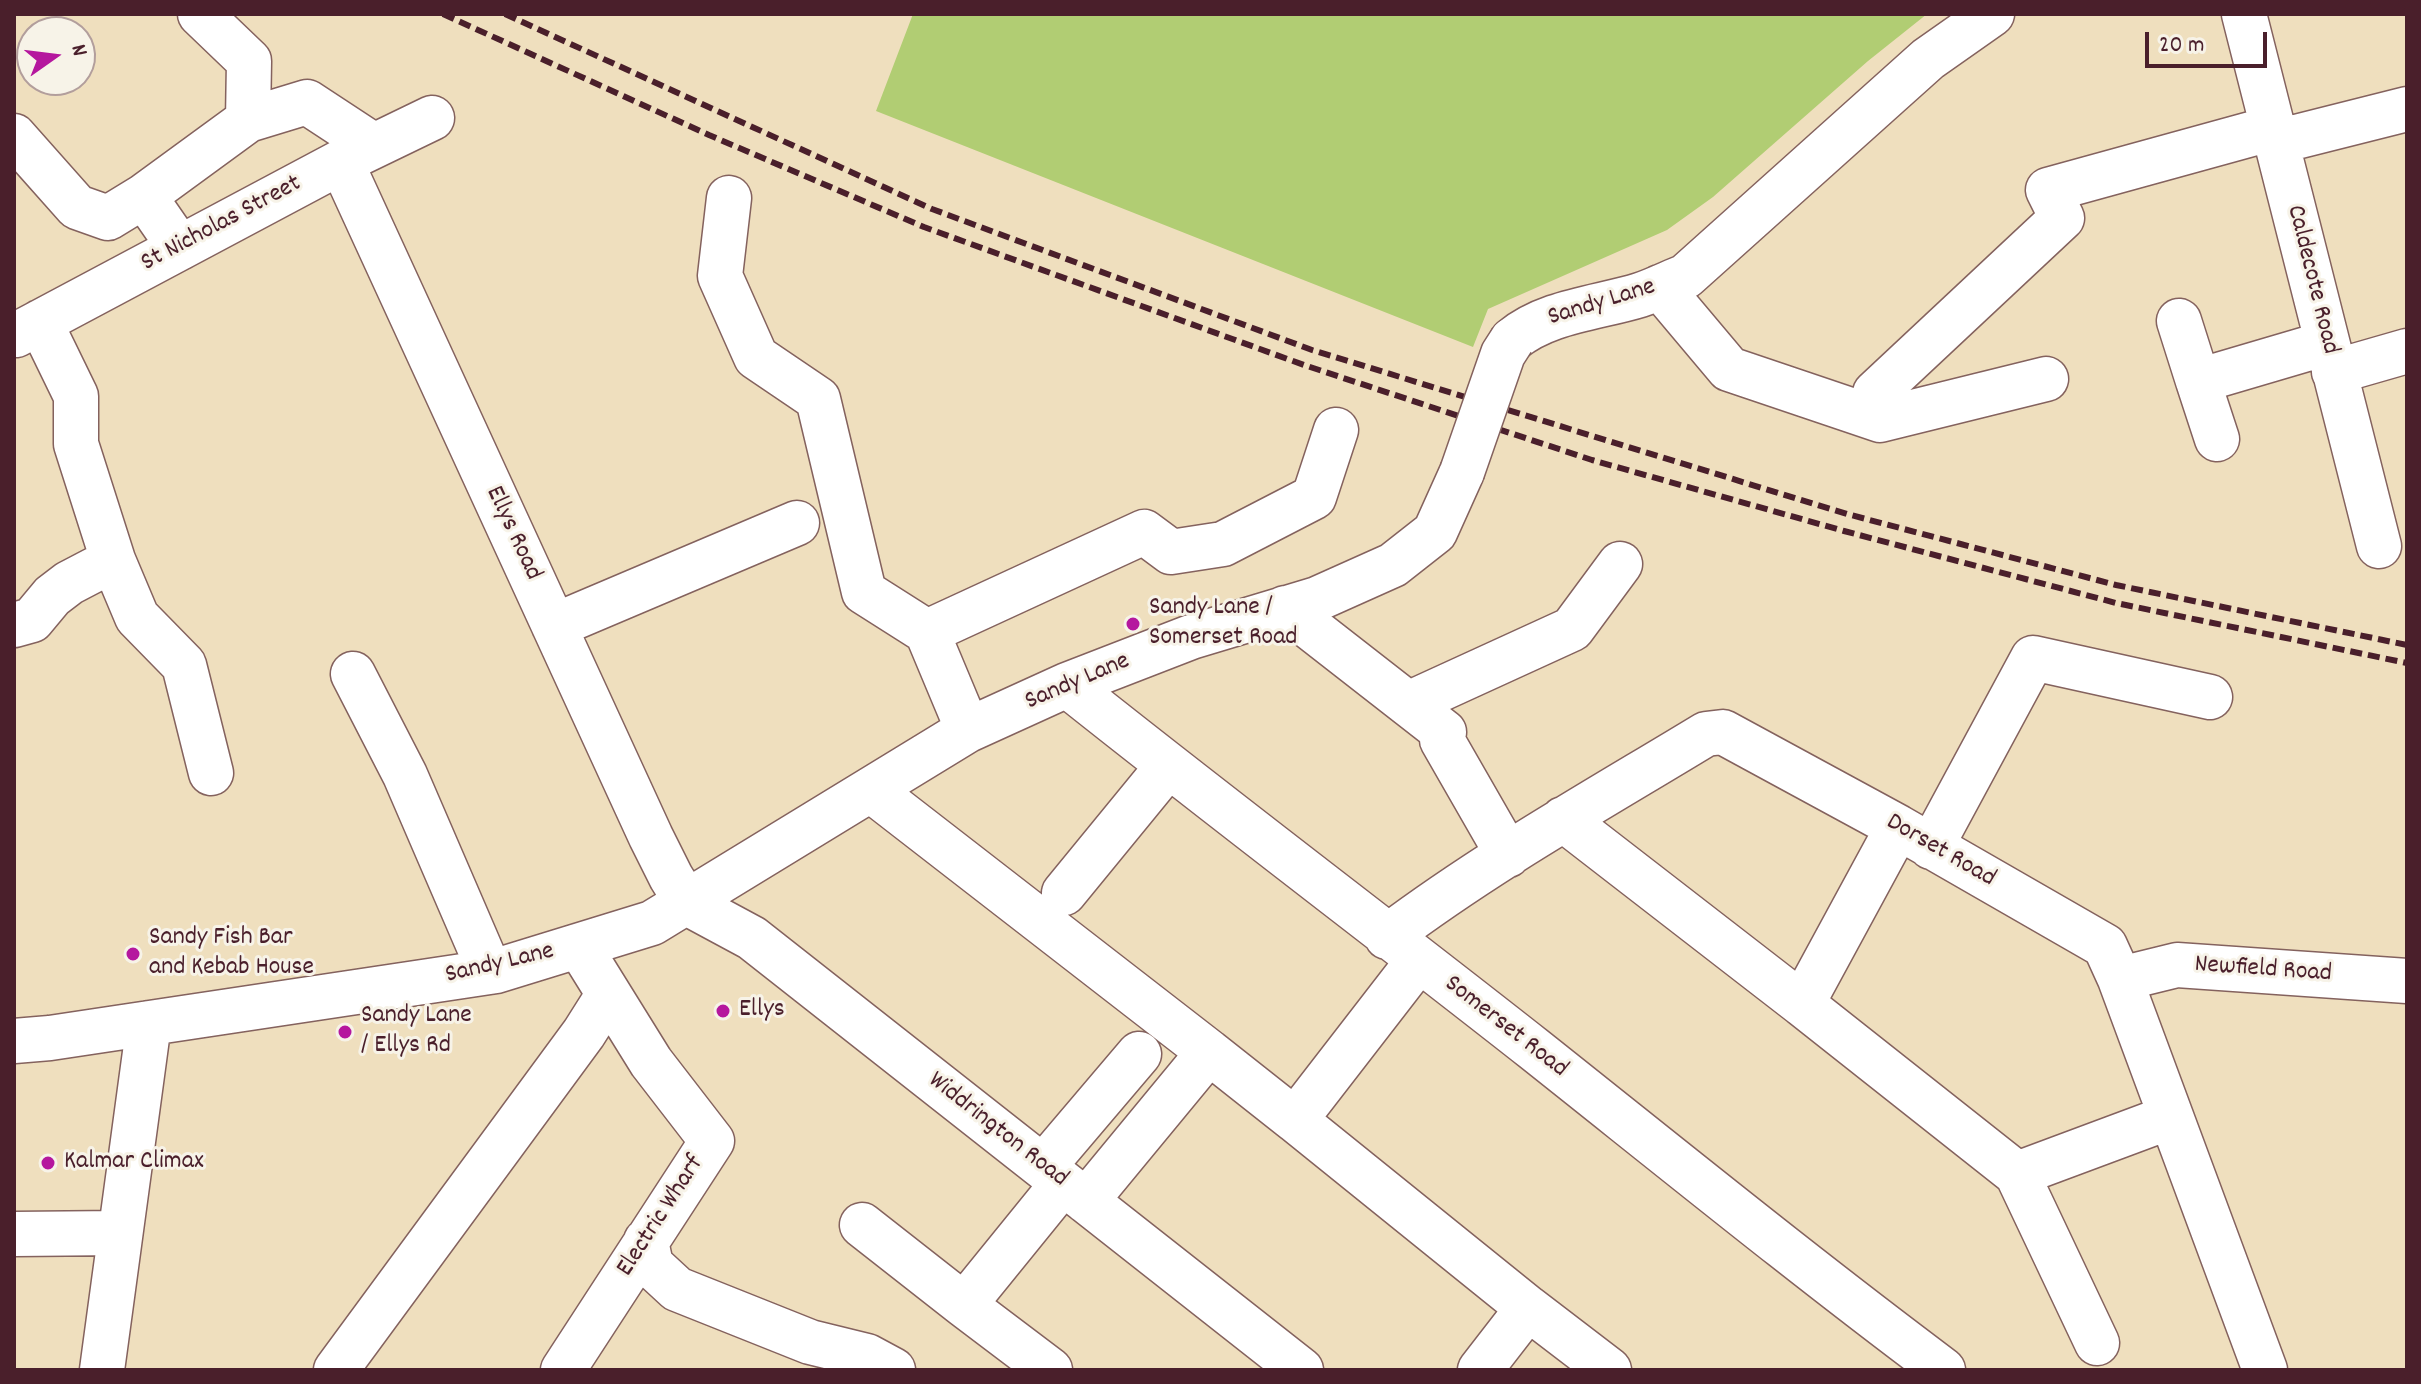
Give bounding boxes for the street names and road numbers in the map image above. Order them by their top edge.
street label: St Nicholas Street [137,170,307,280]
street label: Caldecote Road [2277,202,2345,358]
street label: Sandy Lane [1545,273,1659,335]
street label: Ellys Road [477,482,547,586]
street label: Sandy Lane [1021,647,1135,719]
street label: Dorset Road [1880,808,2000,896]
street label: Sandy Lane [443,937,557,993]
street label: Newfield Road [2193,951,2333,991]
street label: Somerset Road [1437,970,1573,1086]
street label: Widdrington Road [921,1066,1073,1196]
street label: Electric Wharf [611,1151,713,1283]

